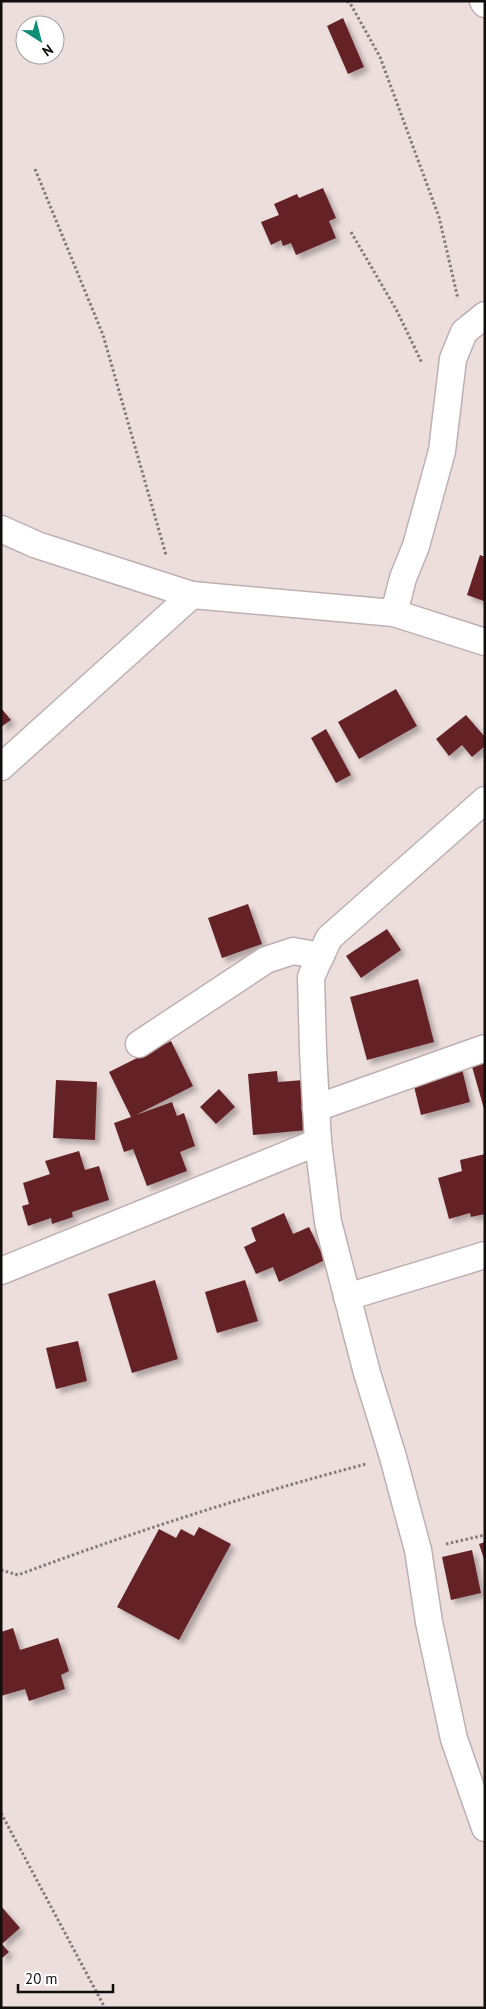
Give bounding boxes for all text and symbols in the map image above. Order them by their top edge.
north arrow [15,15,65,65]
text: N [39,41,57,61]
scale bar [18,1962,112,1994]
text: 20 m [25,1969,58,1988]

